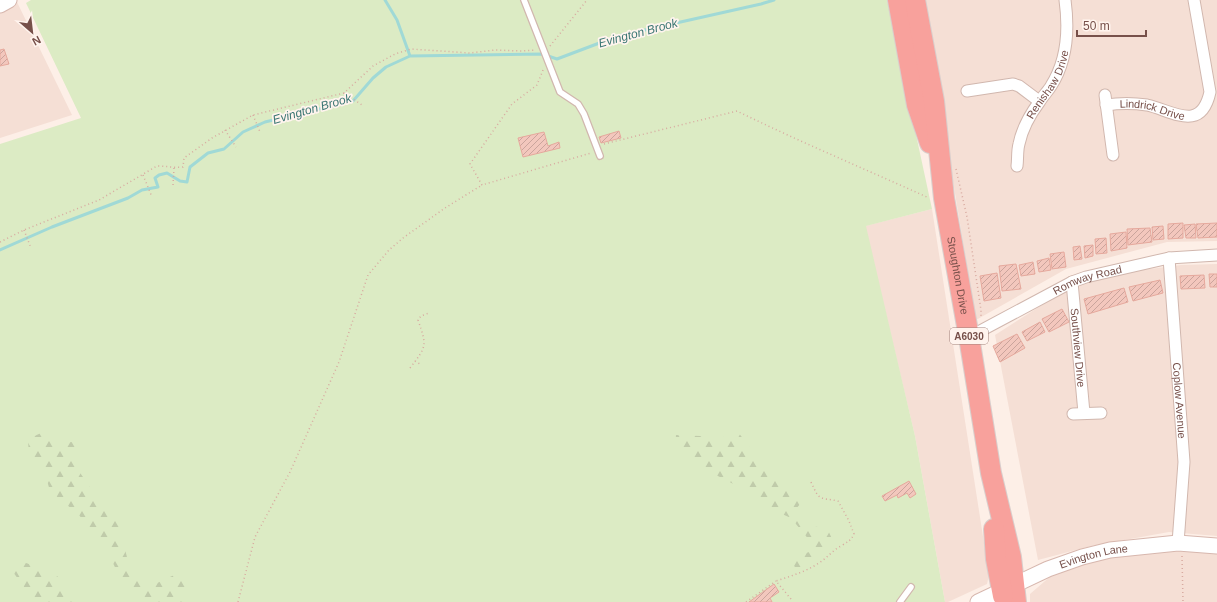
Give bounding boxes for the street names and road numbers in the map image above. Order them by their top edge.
street label: Renishaw Drive [1024,49,1071,121]
street label: Lindrick Drive [1119,97,1186,122]
street label: Stoughton Drive [945,236,971,315]
street label: Romway Road [1051,263,1123,297]
street label: Southview Drive [1068,308,1088,388]
road number: A6030 [950,328,988,344]
street label: Coplow Avenue [1171,362,1188,439]
street label: Evington Lane [1058,542,1128,571]

